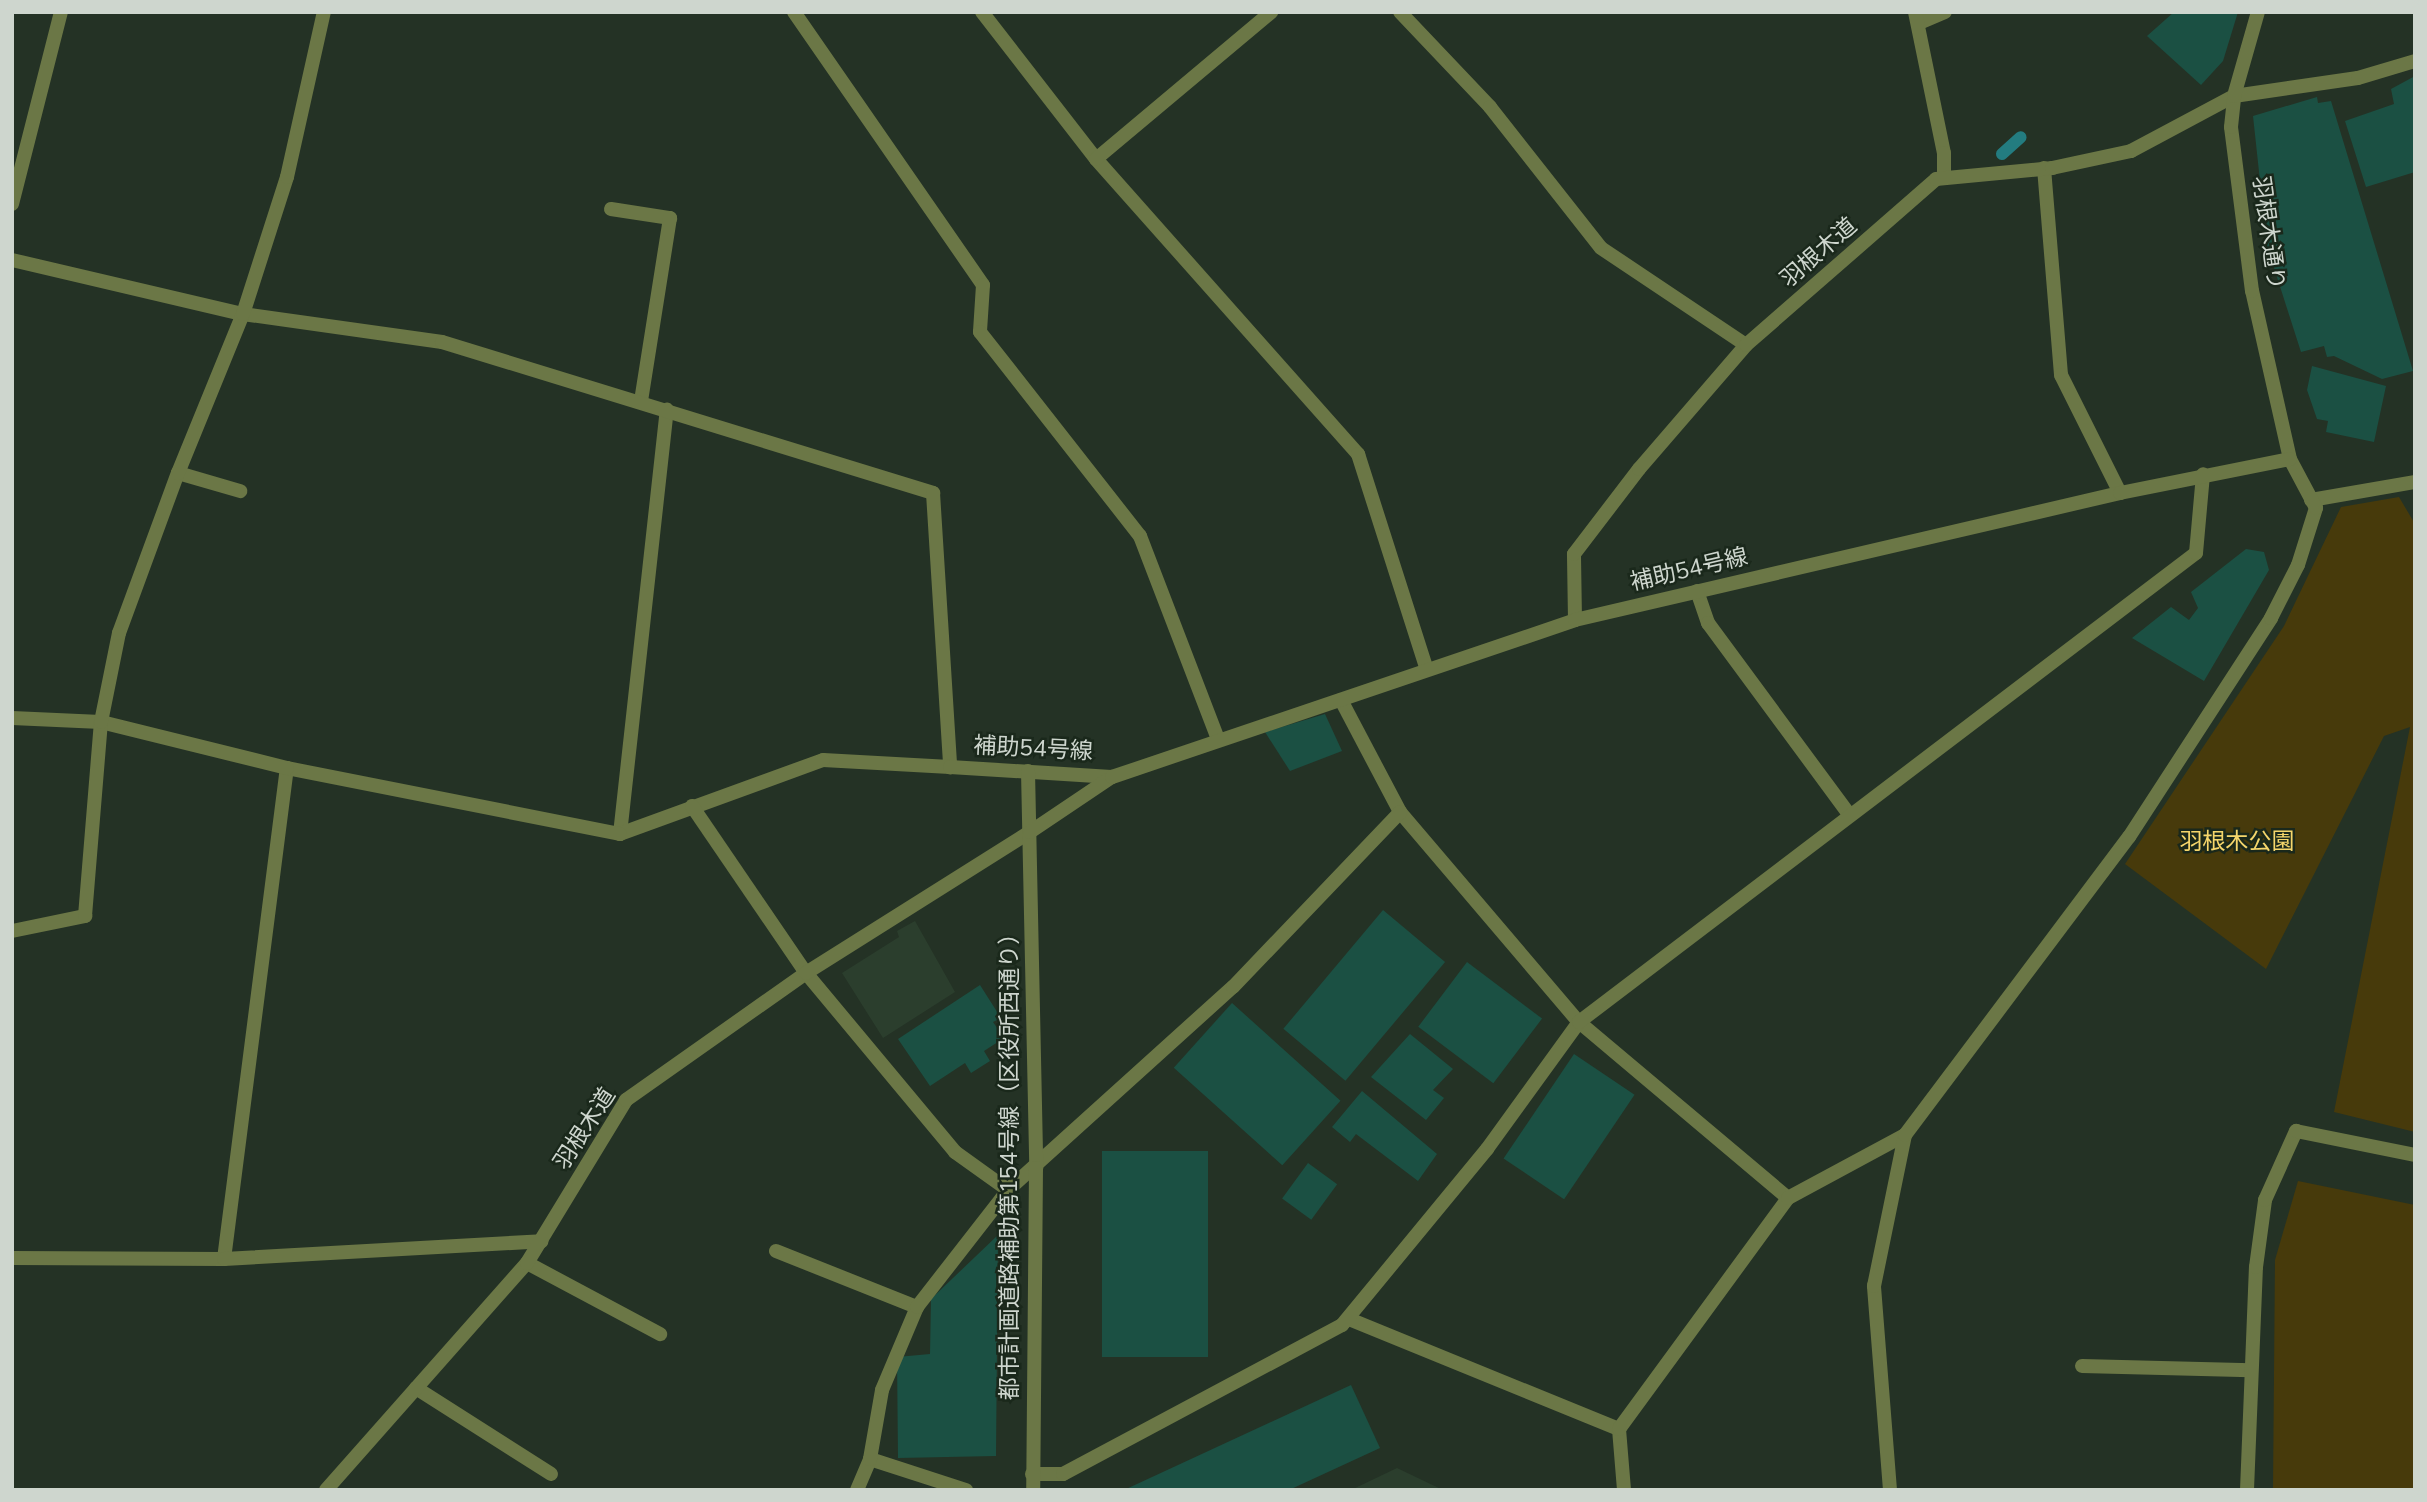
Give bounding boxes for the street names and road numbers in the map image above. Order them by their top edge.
street label: 羽根木通り [2246,174,2290,292]
street label: 羽根木道 [1775,212,1863,294]
street label: 補助54号線 [1628,543,1750,597]
street label: 補助54号線 [973,732,1093,766]
street label: 都市計画道路補助第154号線（区役所西通り） [996,922,1024,1400]
street label: 羽根木道 [548,1083,622,1175]

